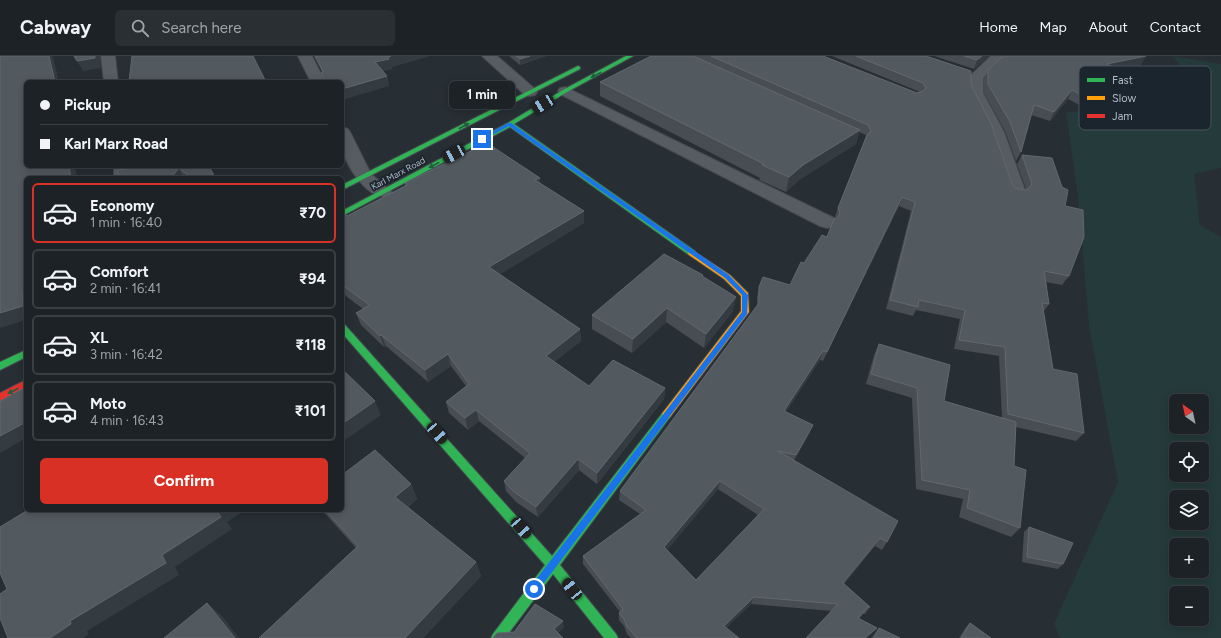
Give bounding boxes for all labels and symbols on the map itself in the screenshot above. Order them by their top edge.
legend [1079,66,1211,130]
one-way arrow [590,71,602,78]
text: Fast [1112,74,1133,87]
callout: 1 min [449,81,515,109]
text: Slow [1112,92,1136,105]
car [530,93,556,115]
text: Jam [1112,110,1133,123]
one-way arrow [458,123,470,129]
route end [473,130,491,148]
car [441,143,467,165]
street label: Karl Marx Road [369,154,427,192]
one-way arrow [428,162,439,168]
one-way arrow [7,388,19,394]
north arrow [1169,394,1209,434]
car [425,420,449,446]
car [509,515,533,541]
car [560,576,584,602]
route start [525,580,543,598]

